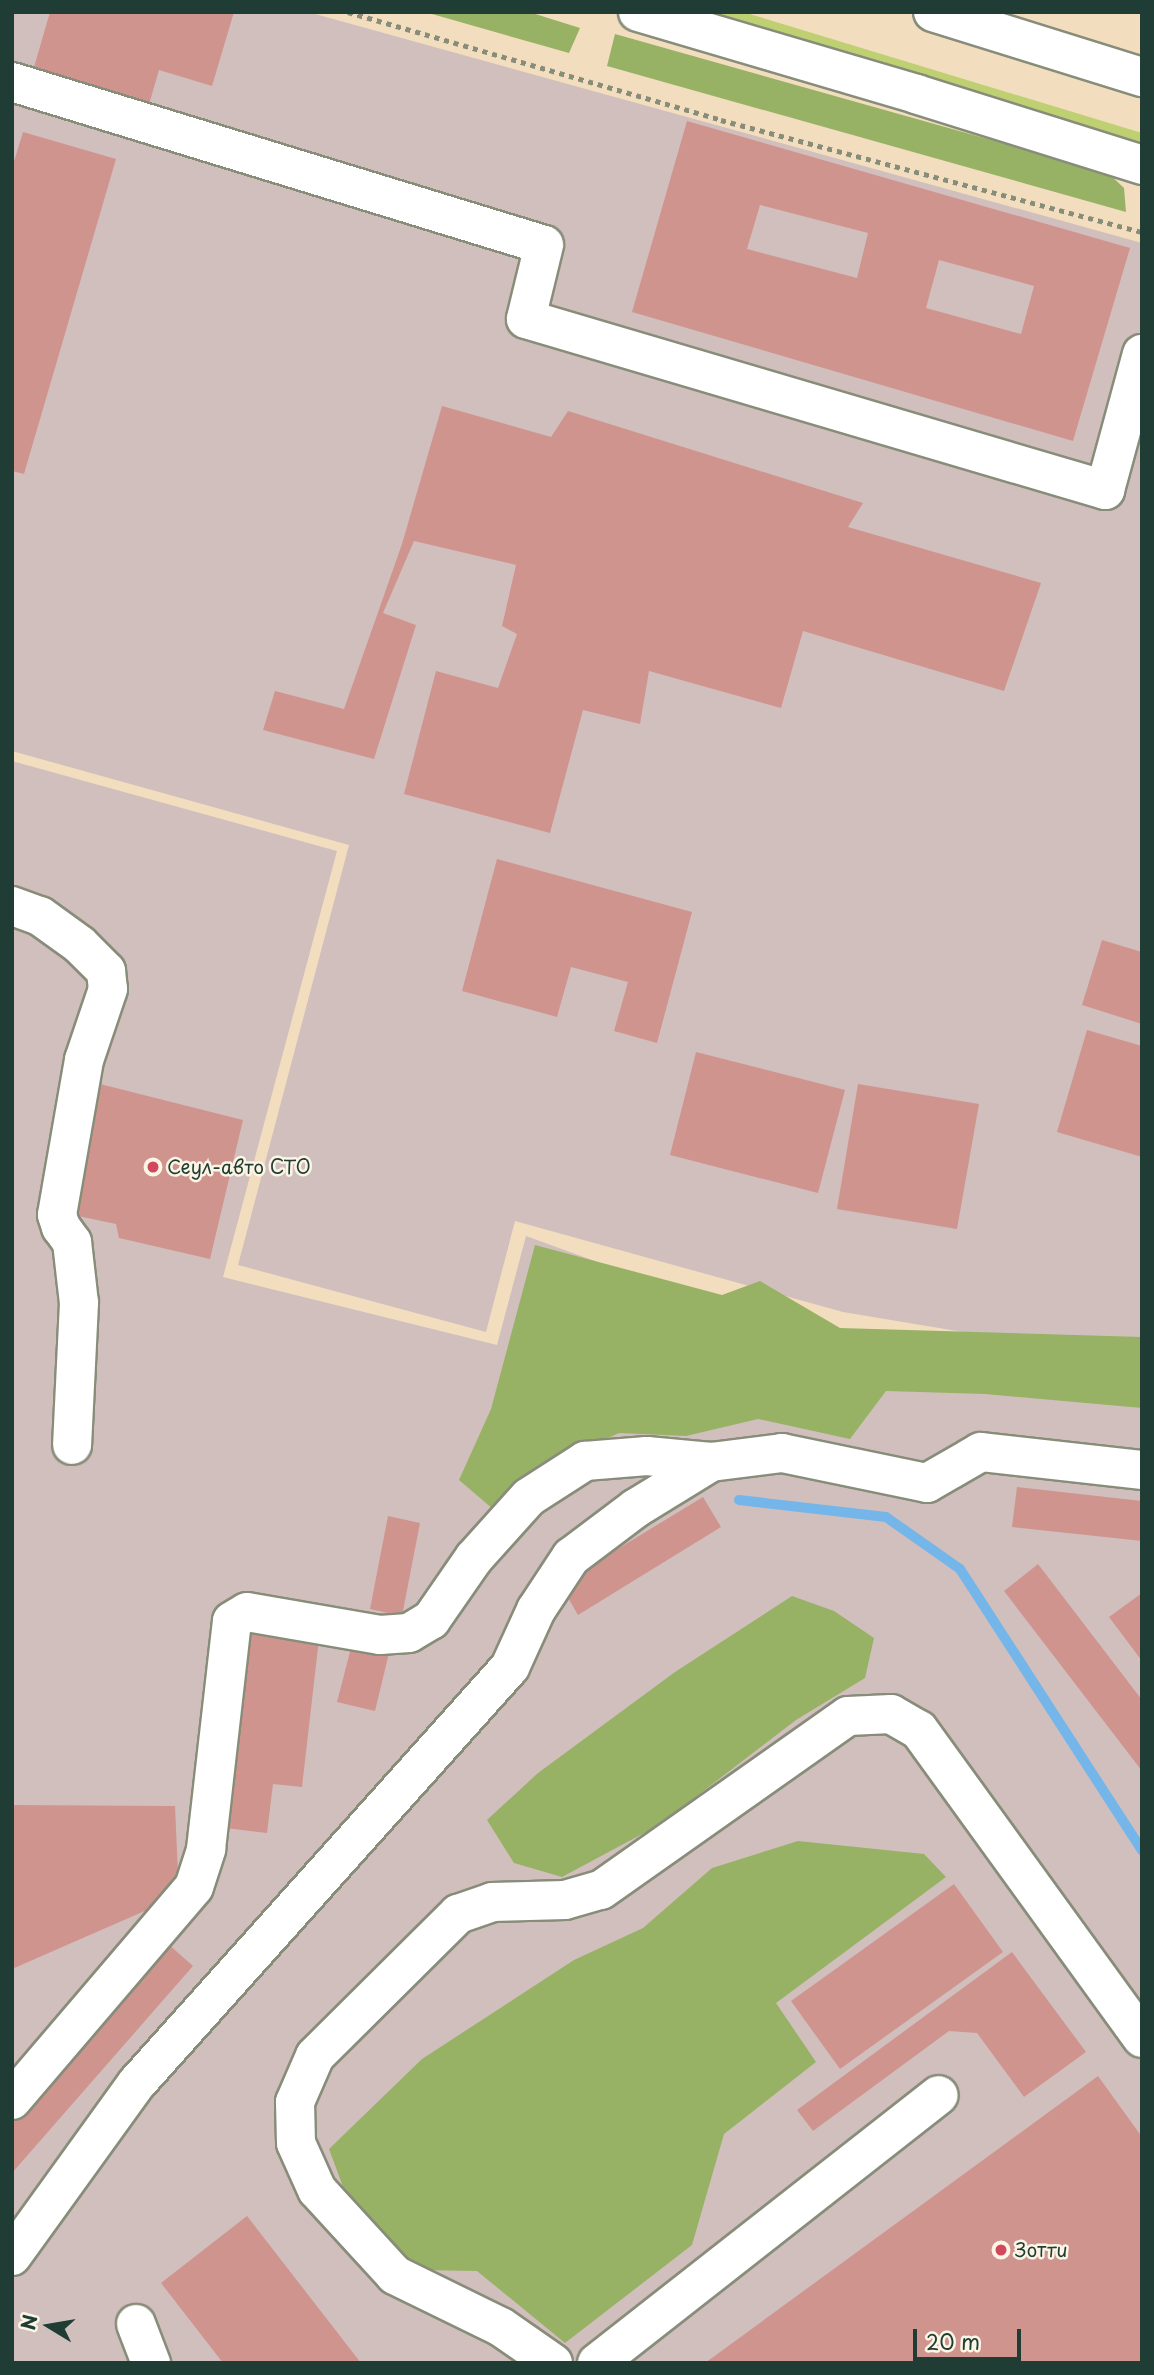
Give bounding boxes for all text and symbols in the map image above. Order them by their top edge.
place label: Сеул-авто СТО [167,1156,311,1178]
marker: Сеул-авто СТО [145,1159,161,1175]
place label: Зотти [1015,2239,1068,2261]
marker: Зотти [993,2242,1009,2258]
north arrow [14,2291,84,2361]
text: N [13,2312,44,2332]
scale bar [916,2316,1024,2360]
text: 20 m [926,2325,980,2357]

